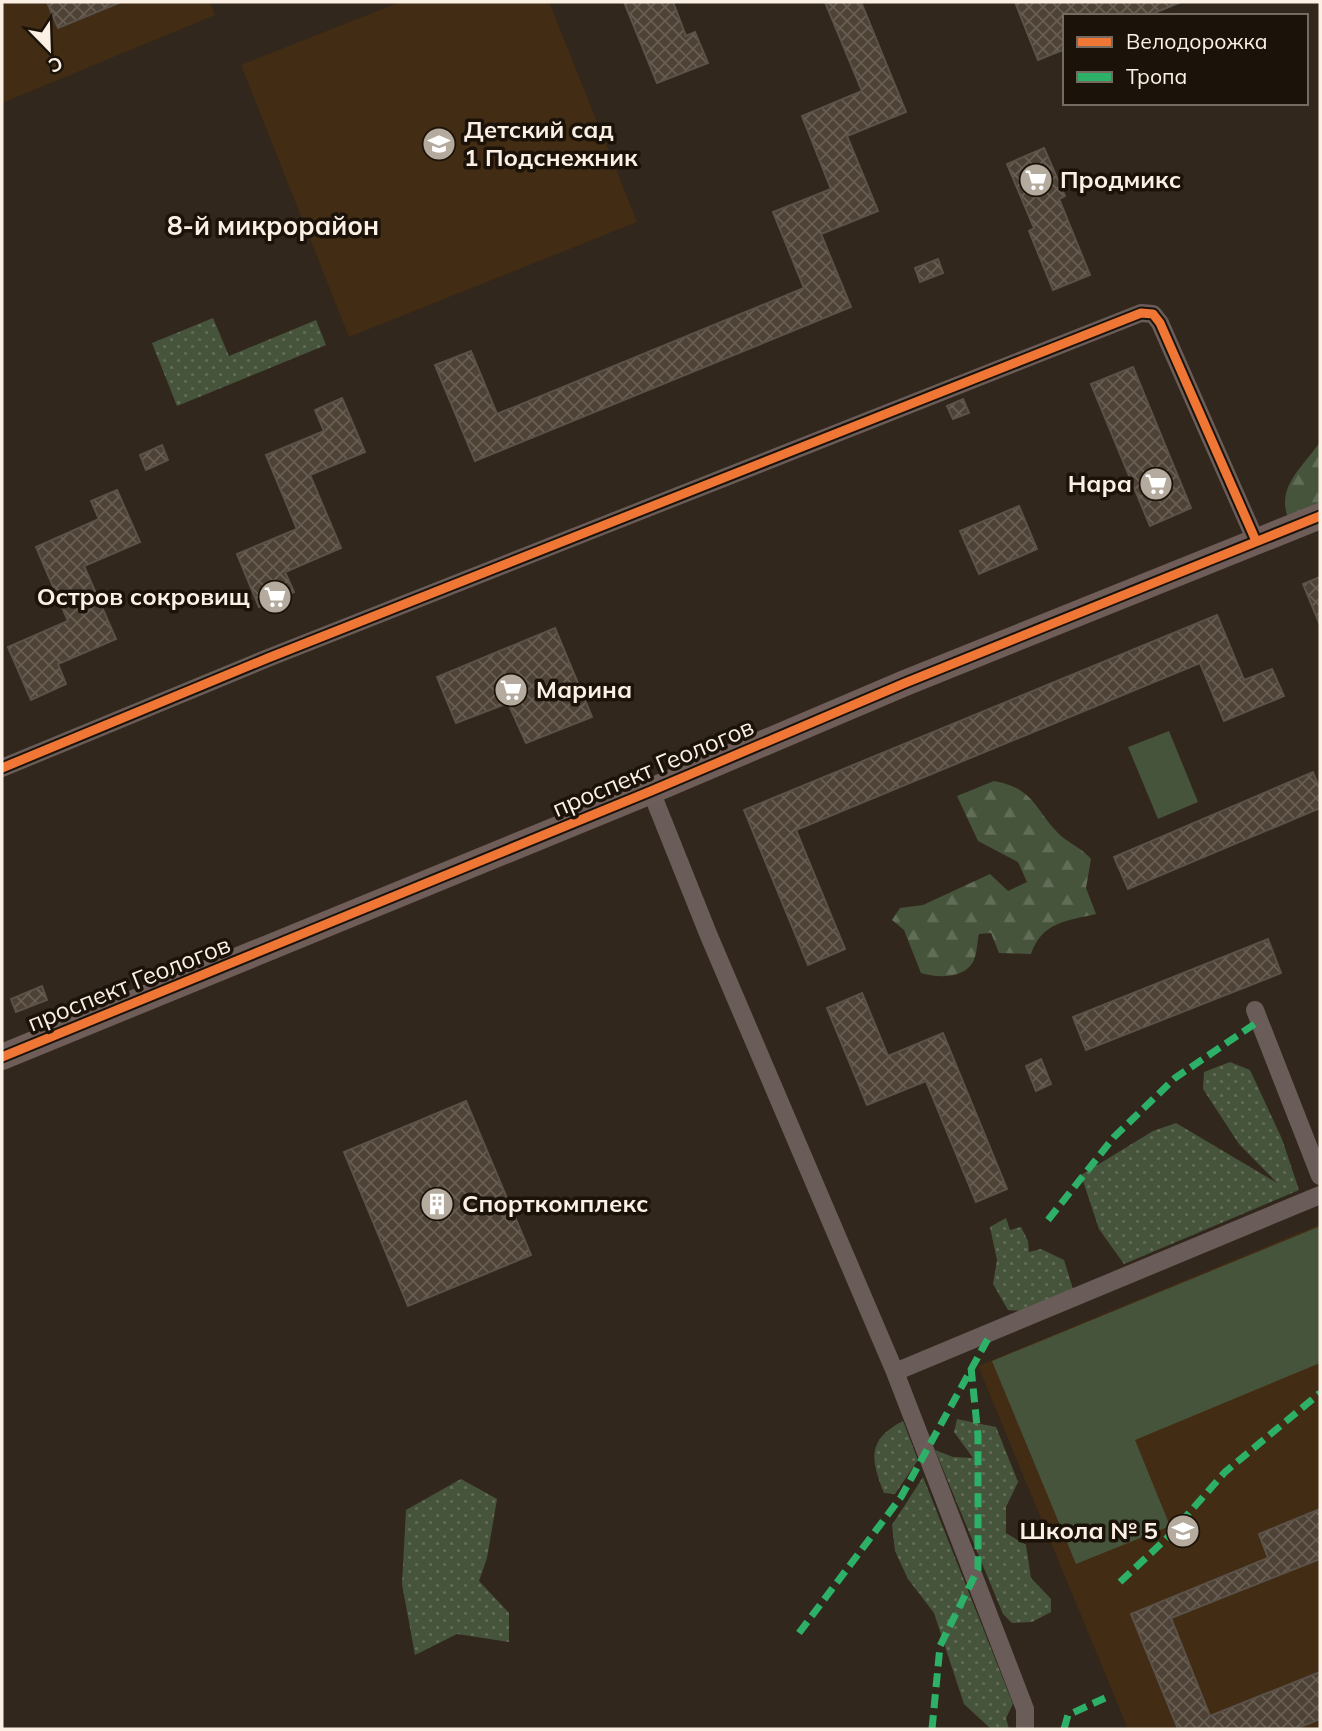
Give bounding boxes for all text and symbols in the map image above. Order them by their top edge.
north arrow [14,14,84,84]
legend [1063,14,1308,105]
text: Велодорожка [1126,28,1268,54]
text: С [45,51,66,78]
text: Тропа [1126,63,1187,89]
place label: Детский сад 1 Подснежник [464,114,638,172]
school or university icon: Детский сад 1 Подснежник [420,125,458,163]
supermarket icon: Продмикс [1017,161,1055,199]
place label: Продмикс [1060,164,1181,194]
district label: 8-й микрорайон [167,209,379,242]
supermarket icon: Нара [1137,465,1175,503]
place label: Нара [1068,468,1132,498]
supermarket icon: Остров сокровищ [256,578,294,616]
place label: Остров сокровищ [37,581,250,611]
supermarket icon: Марина [492,671,530,709]
place label: Марина [536,674,632,704]
street label: проспект Геологов [547,711,758,823]
street label: проспект Геологов [23,929,234,1037]
building icon: Спорткомплекс [418,1185,456,1223]
place label: Спорткомплекс [462,1188,649,1218]
school or university icon: Школа № 5 [1164,1512,1202,1550]
place label: Школа № 5 [1020,1515,1158,1545]

